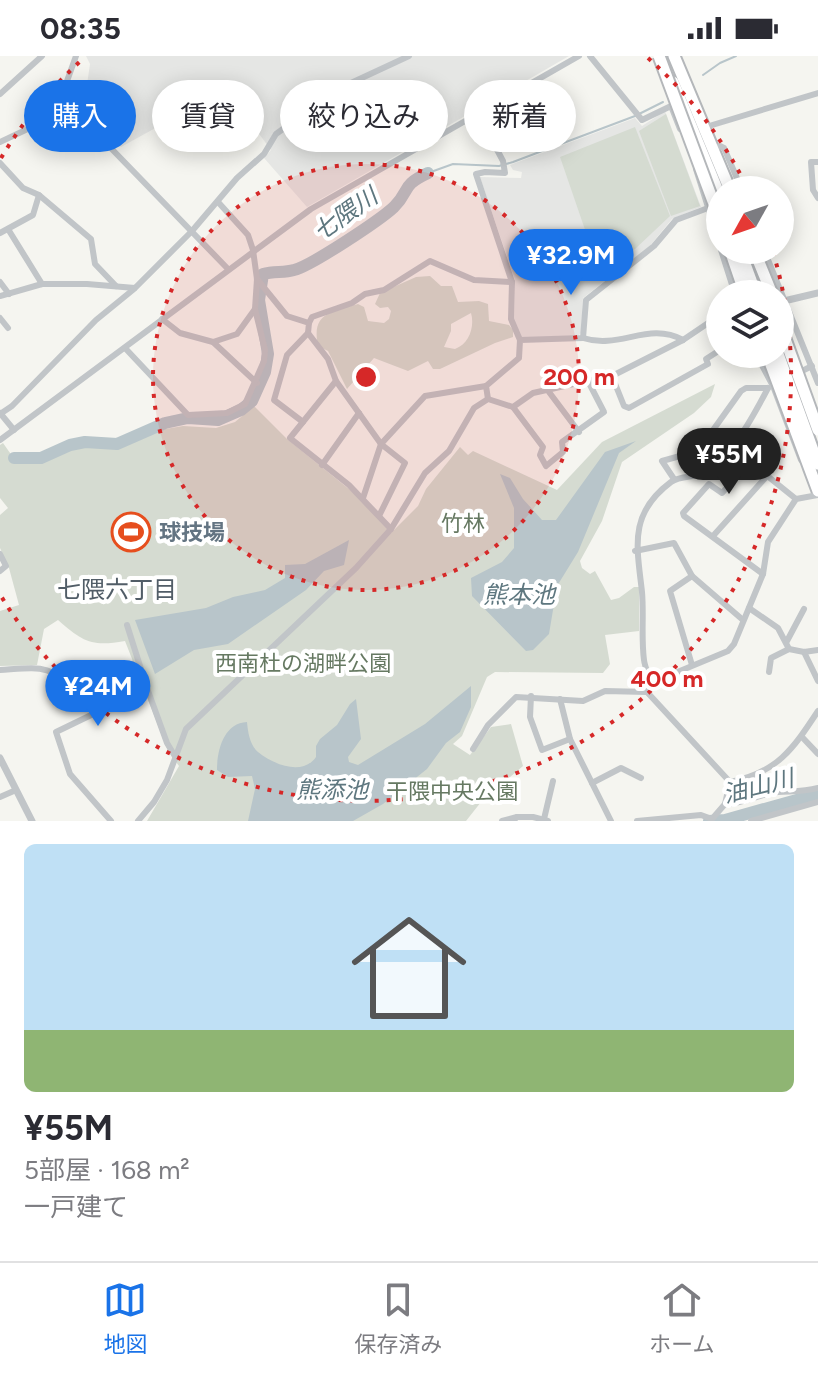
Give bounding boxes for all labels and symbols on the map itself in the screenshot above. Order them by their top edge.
north arrow [706,176,794,264]
water label: 七隈川 [307,180,385,247]
pin: ¥32.9M [506,229,636,297]
text: 200 m [543,362,615,391]
centre of rings [352,363,380,391]
pin: ¥55M [682,428,776,496]
park label: 竹林 [441,510,485,537]
sports icon: 球技場 [110,511,152,553]
place label: 球技場 [159,519,225,546]
district label: 七隈六丁目 [57,575,177,604]
water label: 熊本池 [483,580,557,609]
park label: 西南杜の湖畔公園 [215,650,391,677]
pin: ¥24M [51,660,145,728]
text: 400 m [631,664,703,693]
water label: 油山川 [720,762,799,809]
water label: 熊添池 [296,775,370,804]
park label: 干隈中央公園 [386,778,518,805]

